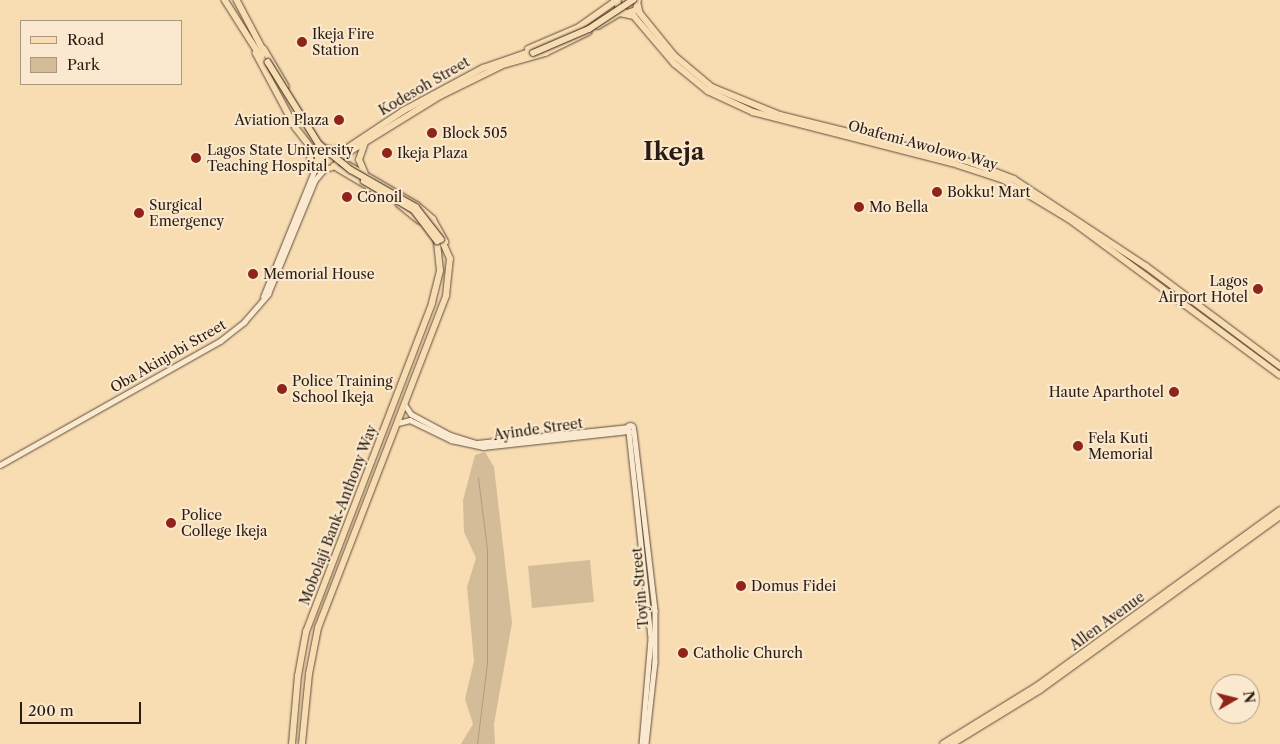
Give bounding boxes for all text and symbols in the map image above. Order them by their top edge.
legend [20,20,182,85]
place label: Ikeja Fire Station [312,26,375,58]
text: Road [67,30,104,49]
marker: Ikeja Fire Station [296,36,308,48]
street label: Kodesoh Street [376,53,472,119]
text: Park [67,55,100,74]
place label: Aviation Plaza [235,112,329,128]
marker: Aviation Plaza [333,114,345,126]
street label: Obafemi Awolowo Way [846,117,1000,173]
place label: Block 505 [442,125,508,141]
marker: Block 505 [426,127,438,139]
district label: Ikeja [643,138,705,166]
place label: Lagos State University Teaching Hospital [207,142,354,174]
place label: Ikeja Plaza [397,145,468,161]
marker: Ikeja Plaza [381,147,393,159]
marker: Lagos State University Teaching Hospital [189,151,203,165]
place label: Bokku! Mart [947,184,1030,200]
marker: Bokku! Mart [931,186,943,198]
place label: Conoil [357,189,402,205]
marker: Conoil [341,191,353,203]
place label: Surgical Emergency [149,197,224,230]
place label: Mo Bella [869,199,928,215]
marker: Mo Bella [853,201,865,213]
marker: Surgical Emergency [133,207,145,219]
place label: Memorial House [263,266,375,282]
marker: Memorial House [247,268,259,280]
place label: Lagos Airport Hotel [1158,273,1248,306]
marker: Lagos Airport Hotel [1252,283,1264,295]
street label: Oba Akinjobi Street [107,316,229,396]
place label: Police Training School Ikeja [292,373,393,406]
marker: Police Training School Ikeja [276,383,288,395]
place label: Haute Aparthotel [1048,384,1164,400]
marker: Haute Aparthotel [1168,386,1180,398]
street label: Ayinde Street [492,414,584,444]
street label: Mobolaji Bank-Anthony Way [296,422,380,608]
place label: Fela Kuti Memorial [1088,430,1153,462]
marker: Fela Kuti Memorial [1072,440,1084,452]
place label: Police College Ikeja [181,507,267,540]
marker: Police College Ikeja [165,517,177,529]
street label: Toyin Street [628,547,652,629]
place label: Domus Fidei [751,578,836,594]
marker: Domus Fidei [735,580,747,592]
street label: Allen Avenue [1066,588,1148,654]
place label: Catholic Church [693,645,803,661]
marker: Catholic Church [677,647,689,659]
north arrow [1210,674,1260,724]
text: N [1239,690,1259,704]
scale bar [22,692,144,724]
text: 200 m [28,701,74,720]

